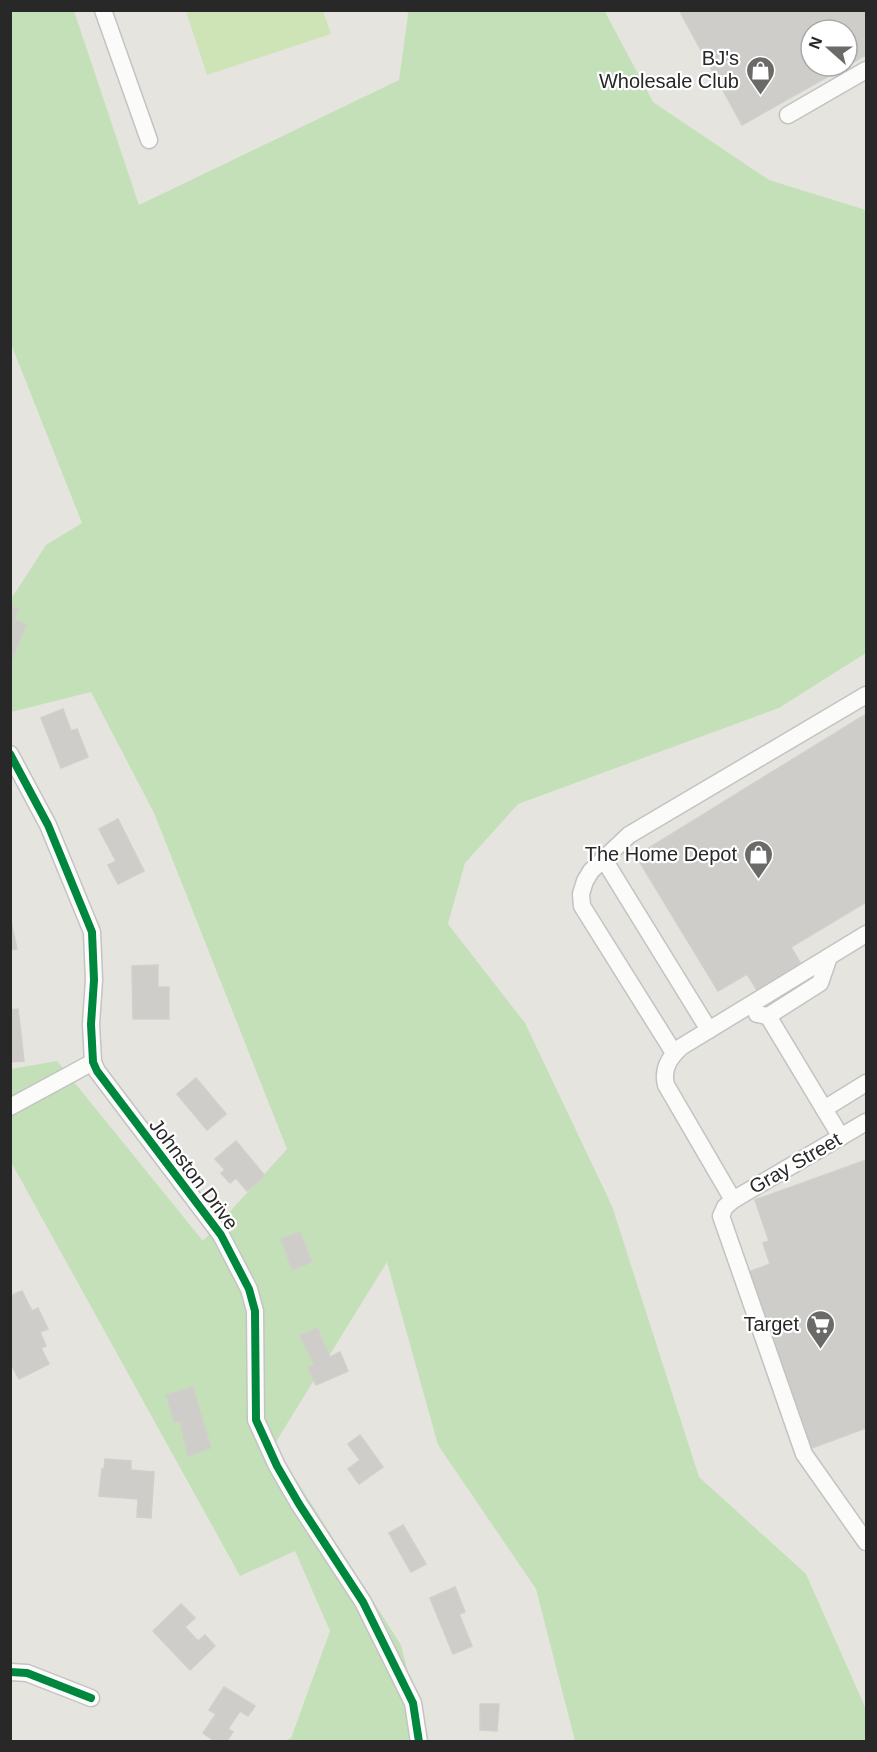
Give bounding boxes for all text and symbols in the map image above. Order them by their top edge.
north arrow [799,18,859,78]
text: N [805,34,825,51]
place label: BJ's Wholesale Club [599,47,739,92]
shop icon: BJ's Wholesale Club [744,54,776,96]
shop icon: The Home Depot [742,838,774,880]
place label: The Home Depot [585,843,737,865]
street label: Johnston Drive [145,1114,243,1234]
street label: Gray Street [745,1128,845,1198]
supermarket icon: Target [804,1308,836,1350]
place label: Target [743,1313,799,1335]

